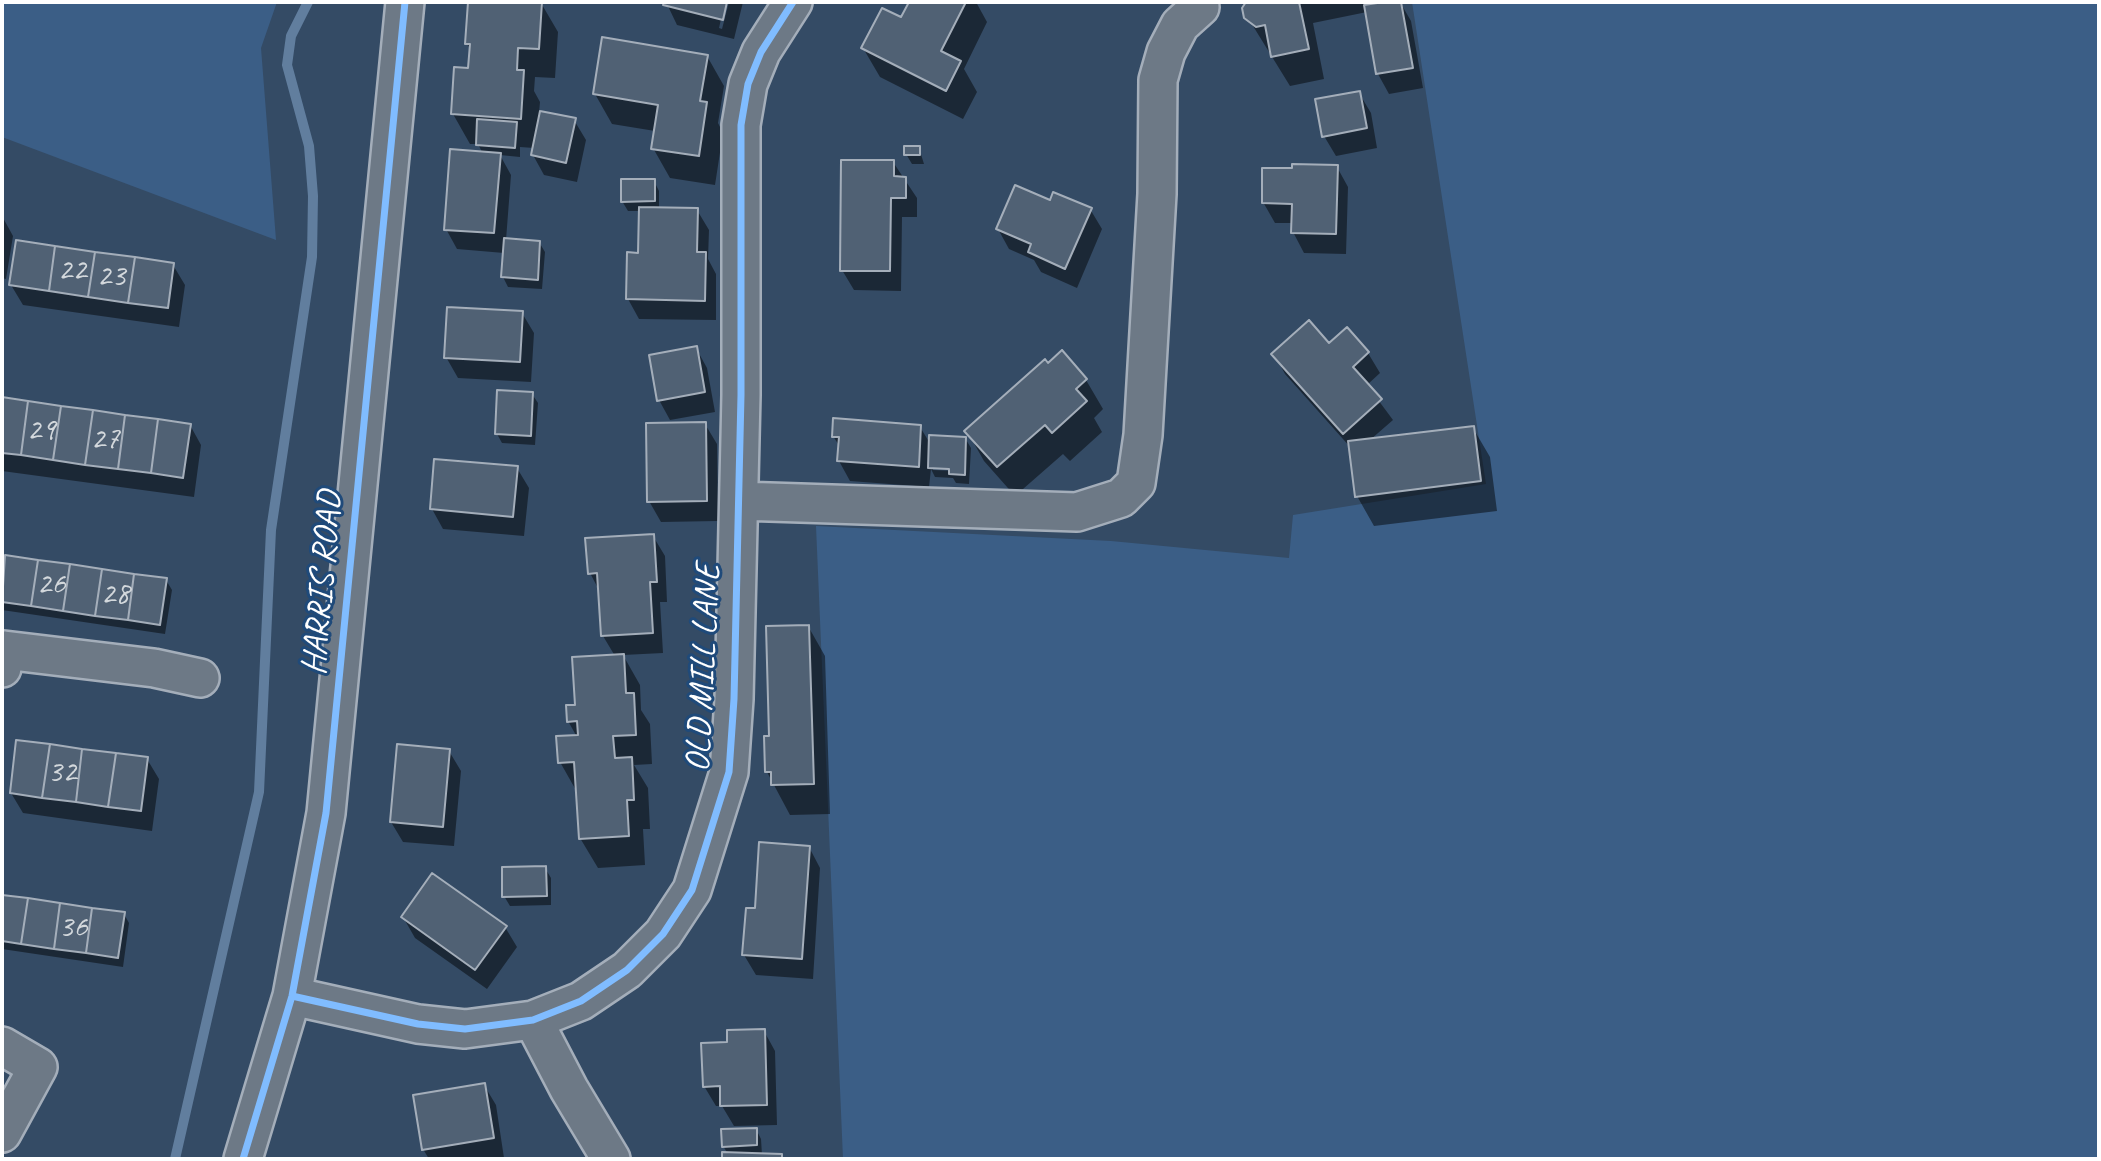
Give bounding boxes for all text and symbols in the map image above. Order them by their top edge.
house number: 22 [58,252,86,290]
house number: 23 [97,258,125,296]
house number: 29 [27,412,55,450]
house number: 27 [91,421,119,459]
street label: HARRIS ROAD [294,489,352,677]
street label: OLD MILL LANE [678,563,730,773]
house number: 26 [37,566,65,604]
house number: 28 [101,576,129,614]
house number: 32 [48,754,76,792]
house number: 36 [59,909,87,947]

